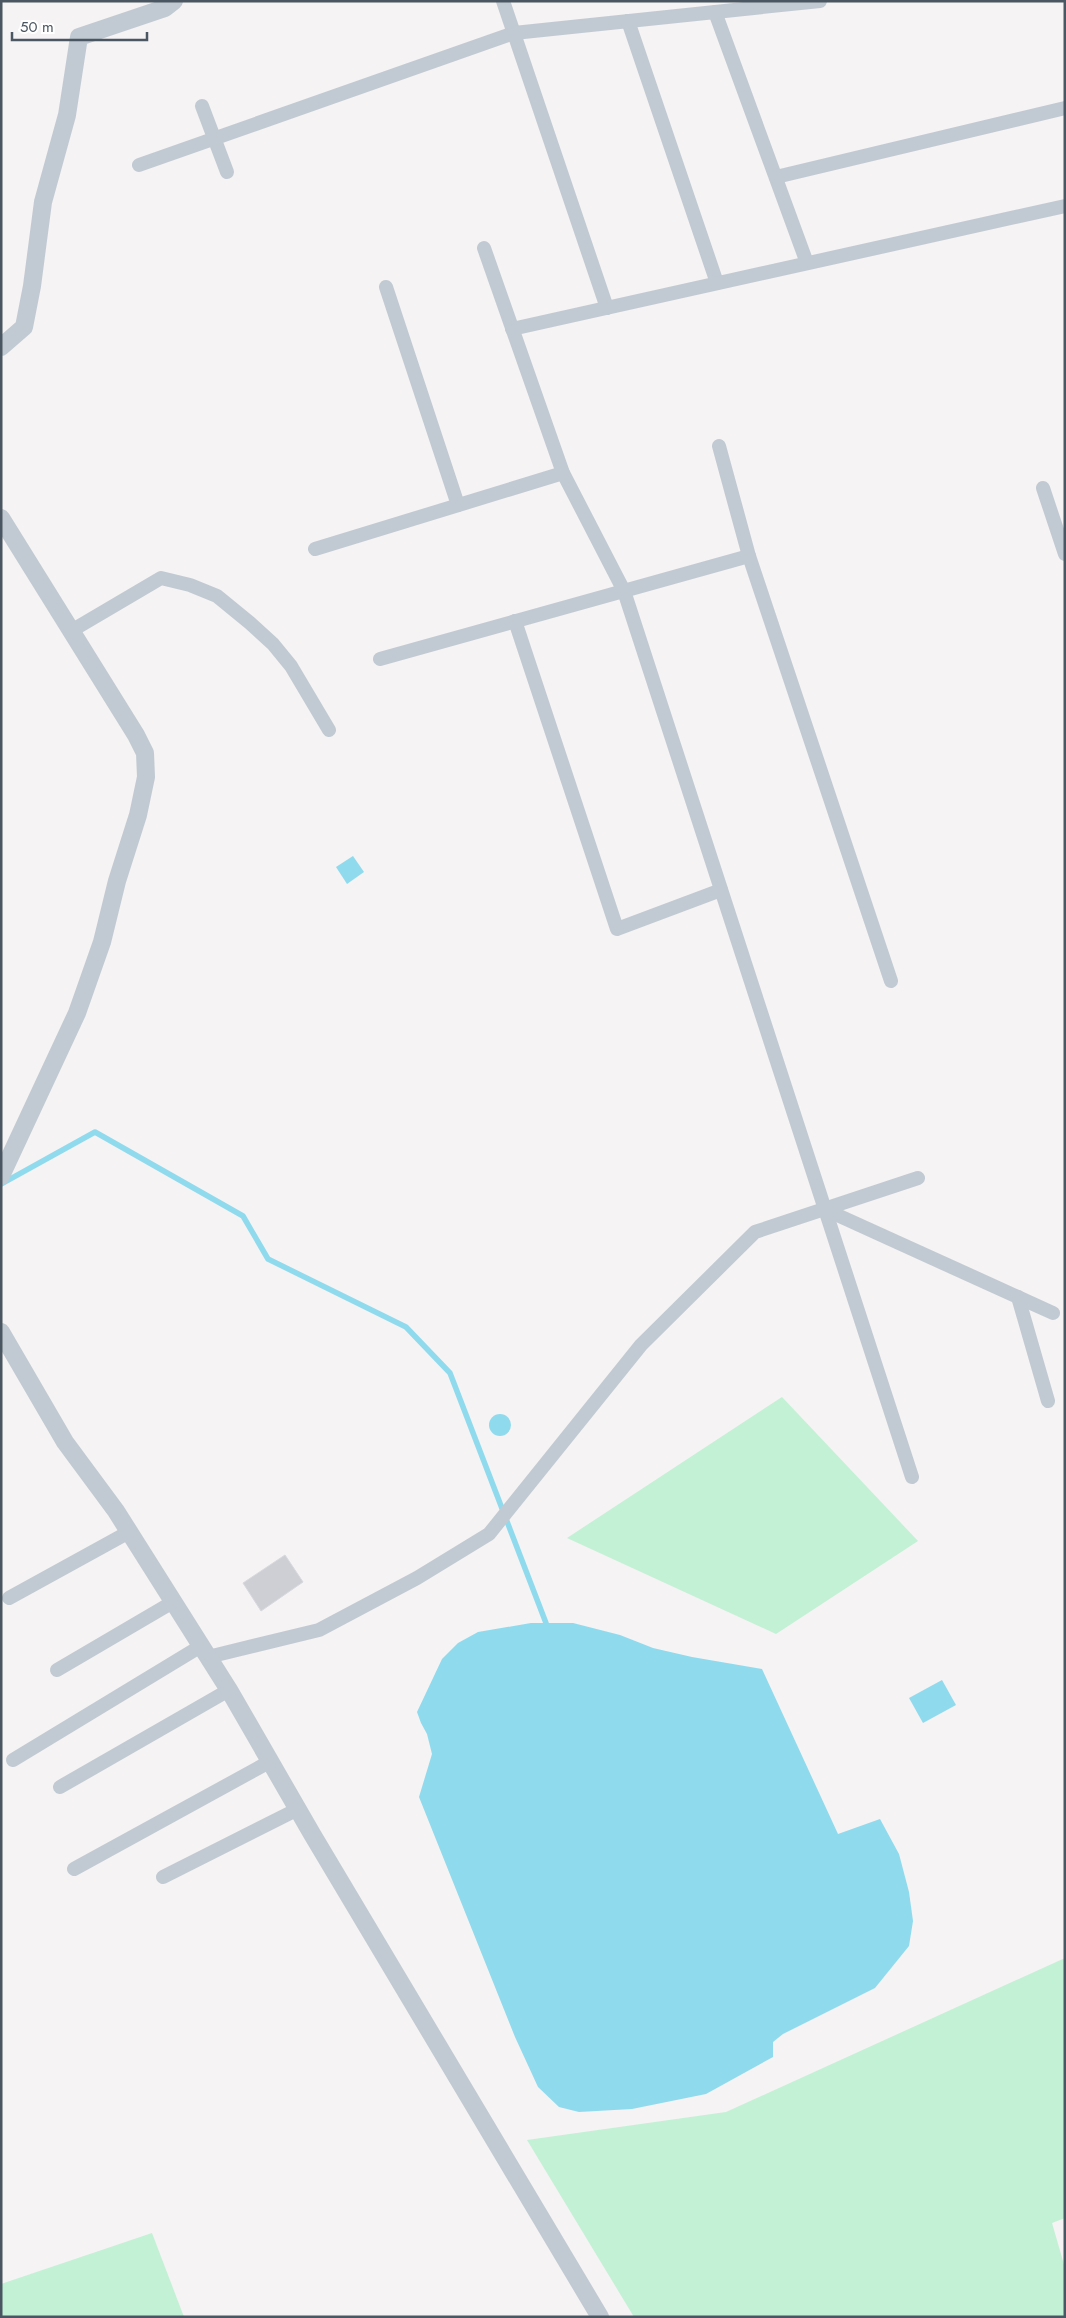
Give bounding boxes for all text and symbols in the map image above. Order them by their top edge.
scale bar [12,10,148,42]
text: 50 m [20,16,54,38]

